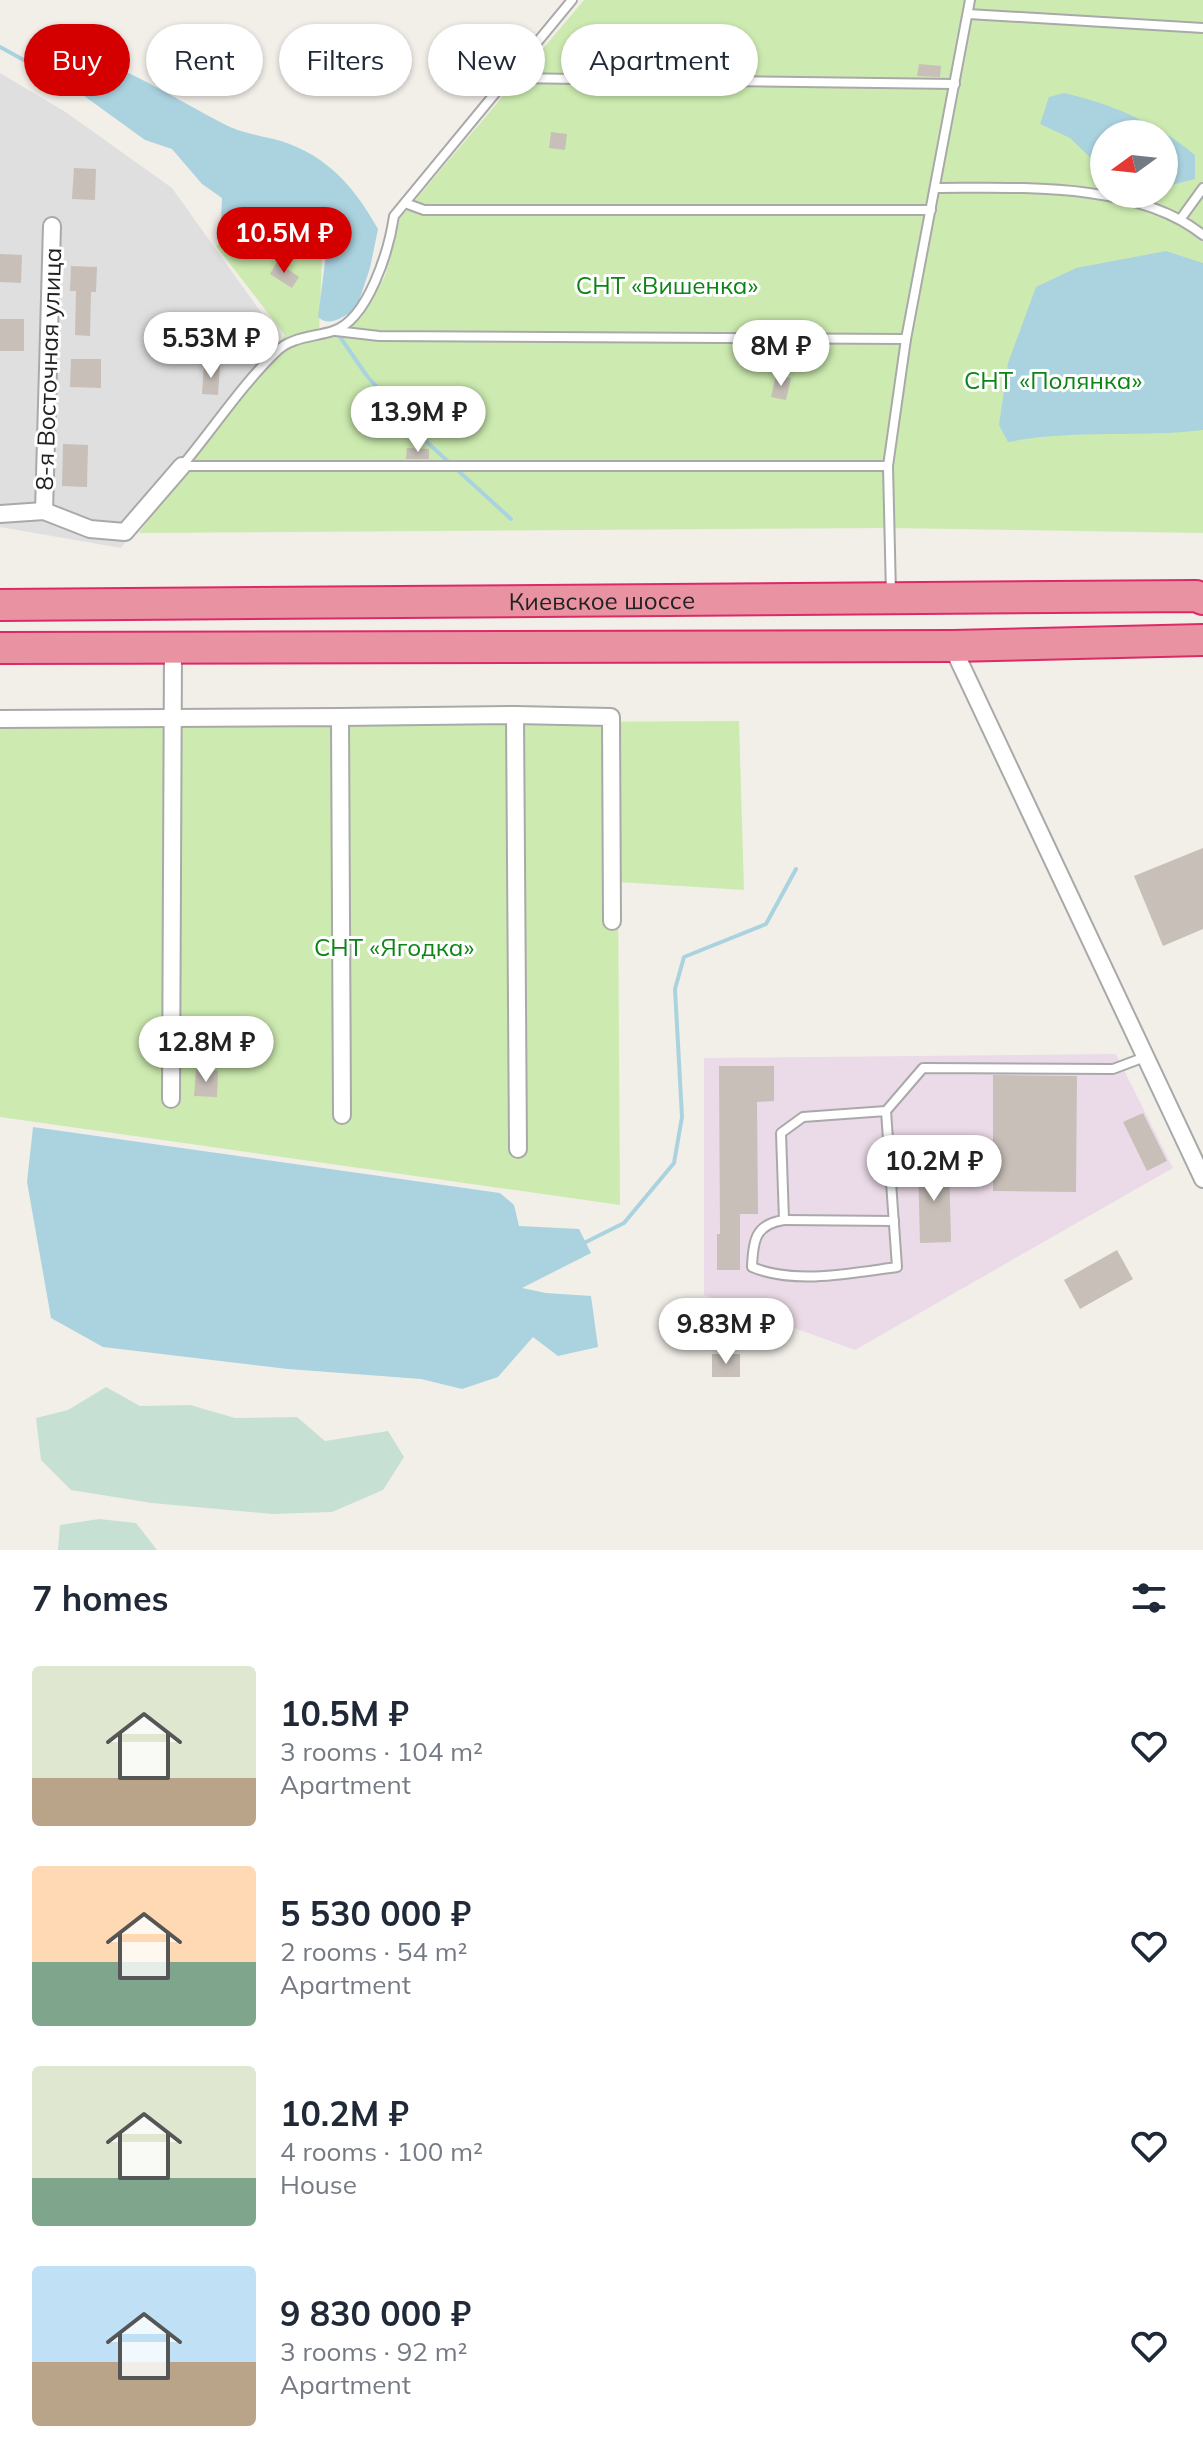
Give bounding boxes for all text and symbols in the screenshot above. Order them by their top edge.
chip: Buy [24,24,130,96]
chip: Rent [146,24,263,96]
chip: Filters [279,24,412,96]
chip: New [428,24,545,96]
chip: Apartment [561,24,758,96]
north arrow [1090,120,1178,208]
map controls [1090,120,1178,208]
pin: 10.5M ₽ [210,207,358,275]
text: 10.5M ₽ [235,216,333,249]
street label: 8-я Восточная улица [29,247,67,491]
park label: СНТ «Вишенка» [576,270,758,300]
pin: 5.53M ₽ [137,312,285,380]
pin: 8M ₽ [734,320,828,388]
text: 5.53M ₽ [162,321,260,354]
text: 8M ₽ [751,329,811,362]
park label: СНТ «Полянка» [964,365,1142,395]
pin: 13.9M ₽ [344,386,492,454]
text: 13.9M ₽ [369,395,467,428]
street label: Киевское шоссе [509,585,695,616]
park label: СНТ «Ягодка» [314,932,474,962]
pin: 12.8M ₽ [132,1016,280,1084]
text: 12.8M ₽ [157,1025,255,1058]
pin: 10.2M ₽ [860,1135,1008,1203]
text: 10.2M ₽ [885,1144,983,1177]
pin: 9.83M ₽ [652,1298,800,1366]
text: 9.83M ₽ [677,1307,775,1340]
icon: filters [1127,1576,1171,1620]
text: 7 homes [32,1577,169,1620]
text: 10.5M ₽ [280,1692,409,1735]
icon: home [96,1698,192,1794]
icon: heart [1127,1724,1171,1768]
text: 3 rooms · 104 m² [280,1735,483,1768]
text: Apartment [280,1768,411,1801]
text: 5 530 000 ₽ [280,1892,471,1935]
icon: home [96,1898,192,1994]
icon: heart [1127,1924,1171,1968]
text: 2 rooms · 54 m² [280,1935,467,1968]
text: Apartment [280,1968,411,2001]
text: 10.2M ₽ [280,2092,409,2135]
icon: home [96,2098,192,2194]
icon: heart [1127,2124,1171,2168]
text: 4 rooms · 100 m² [280,2135,483,2168]
text: House [280,2168,357,2201]
text: 9 830 000 ₽ [280,2292,471,2335]
icon: home [96,2298,192,2394]
icon: heart [1127,2324,1171,2368]
text: 3 rooms · 92 m² [280,2335,467,2368]
text: Apartment [280,2368,411,2401]

